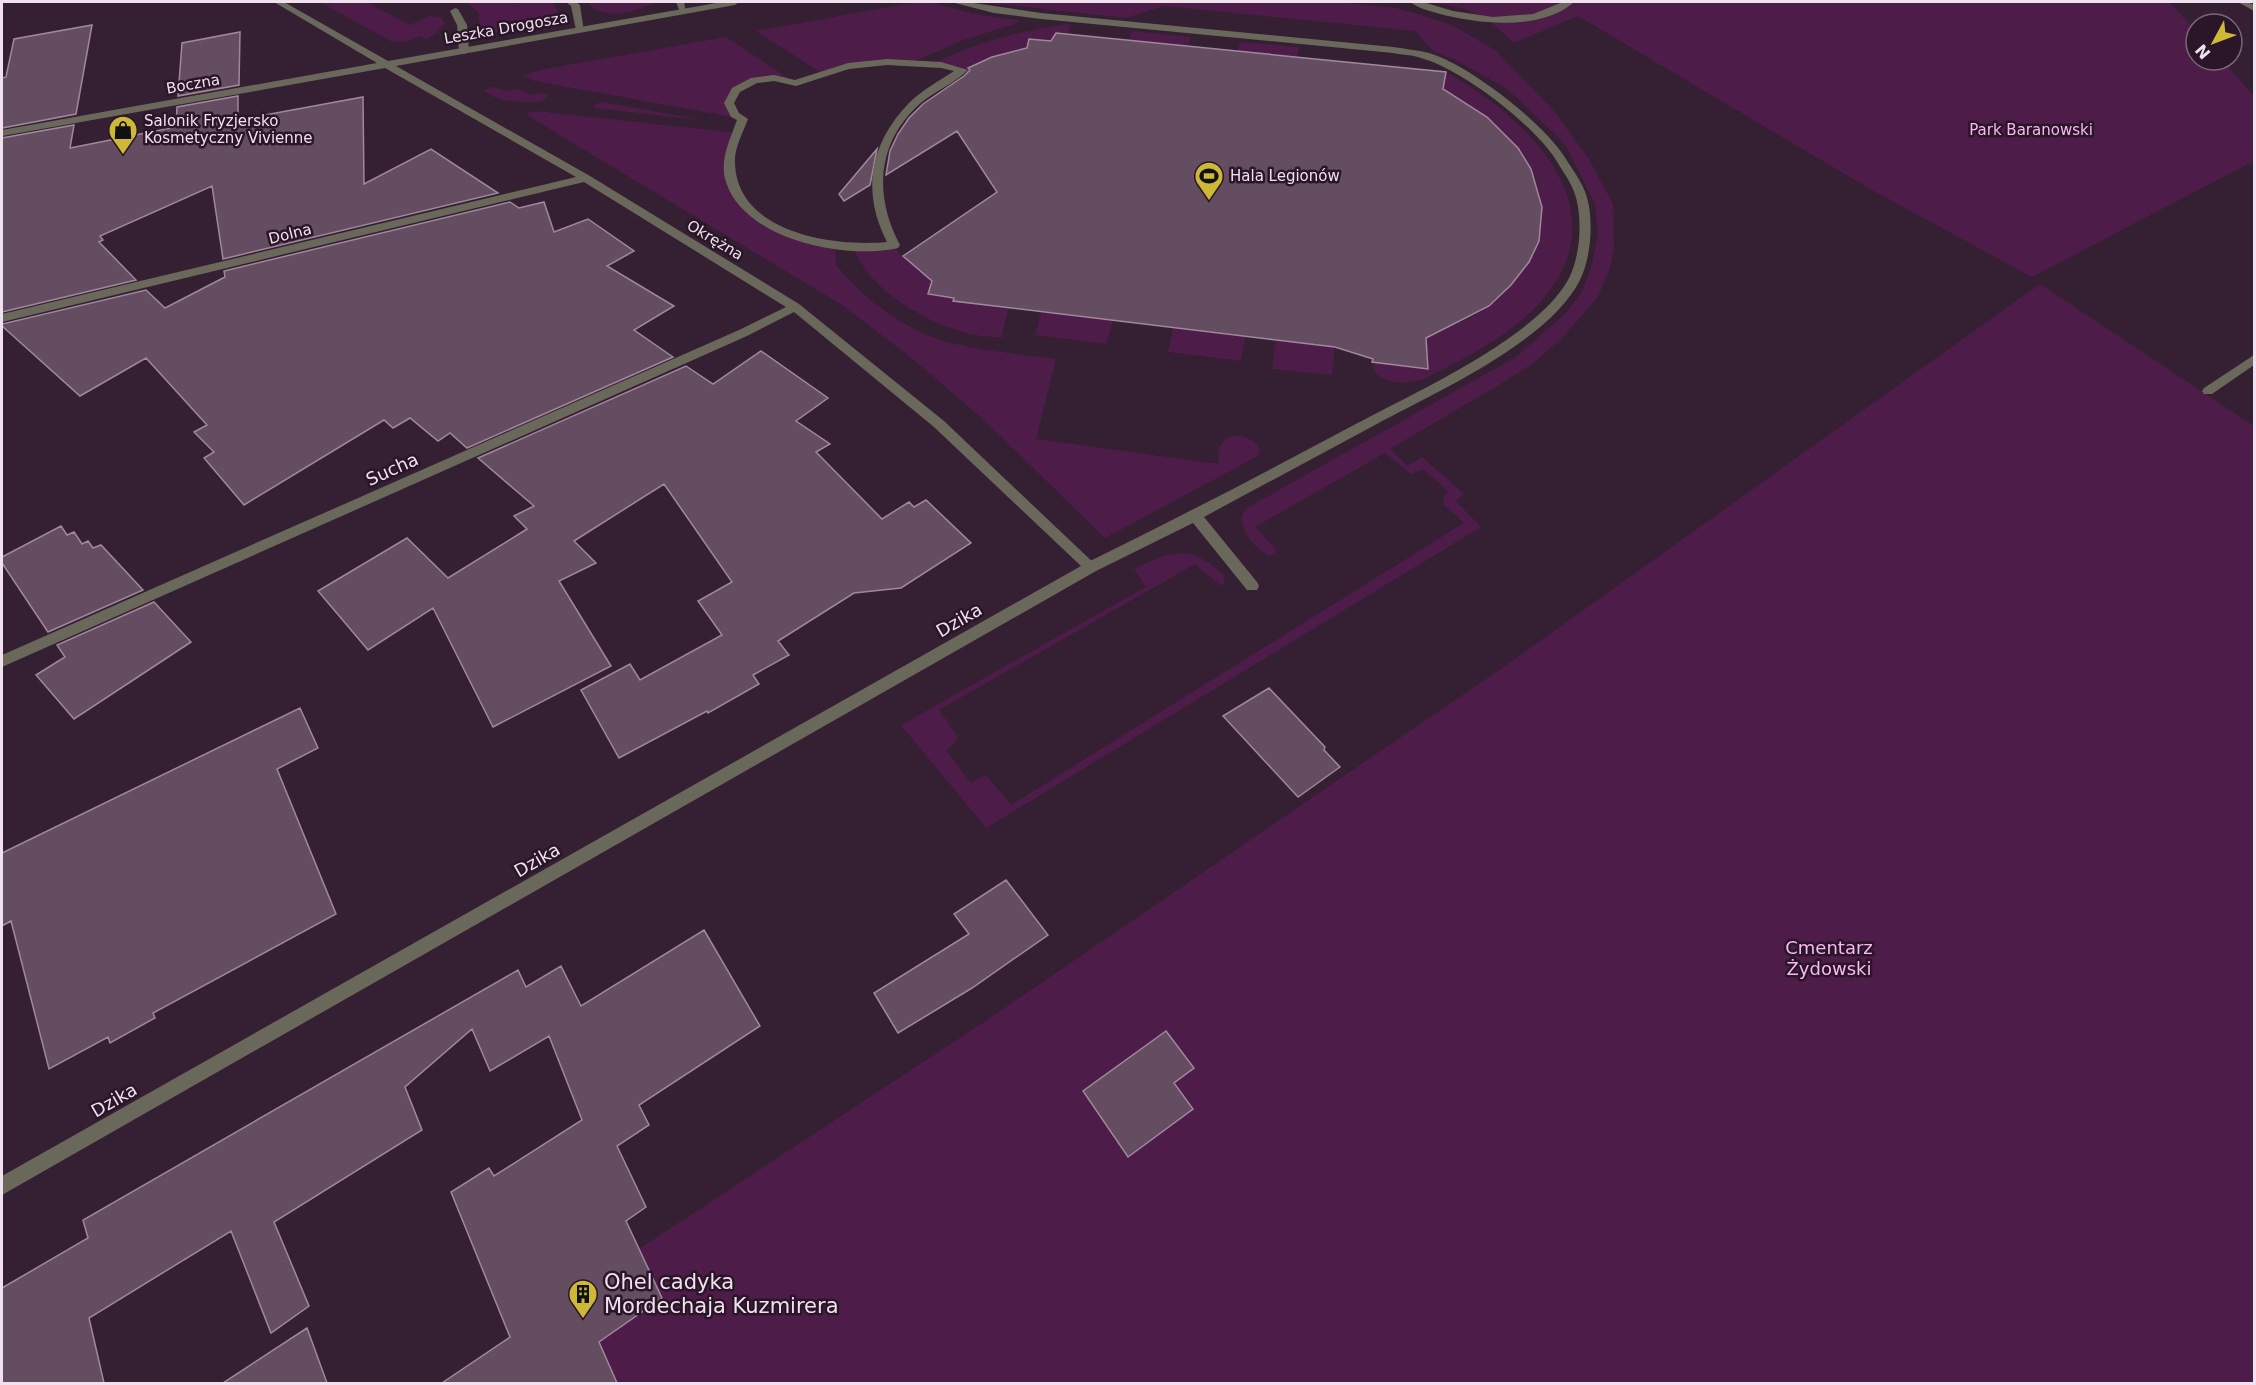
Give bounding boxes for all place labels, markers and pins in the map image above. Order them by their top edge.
place label: Salonik Fryzjersko Kosmetyczny Vivienne [144,112,313,147]
shop icon: Salonik Fryzjersko Kosmetyczny Vivienne [107,114,139,156]
sports icon: Hala Legionów [1193,160,1225,202]
place label: Hala Legionów [1230,167,1340,185]
place label: Ohel cadyka Mordechaja Kuzmirera [604,1270,839,1318]
building icon: Ohel cadyka Mordechaja Kuzmirera [567,1278,599,1320]

